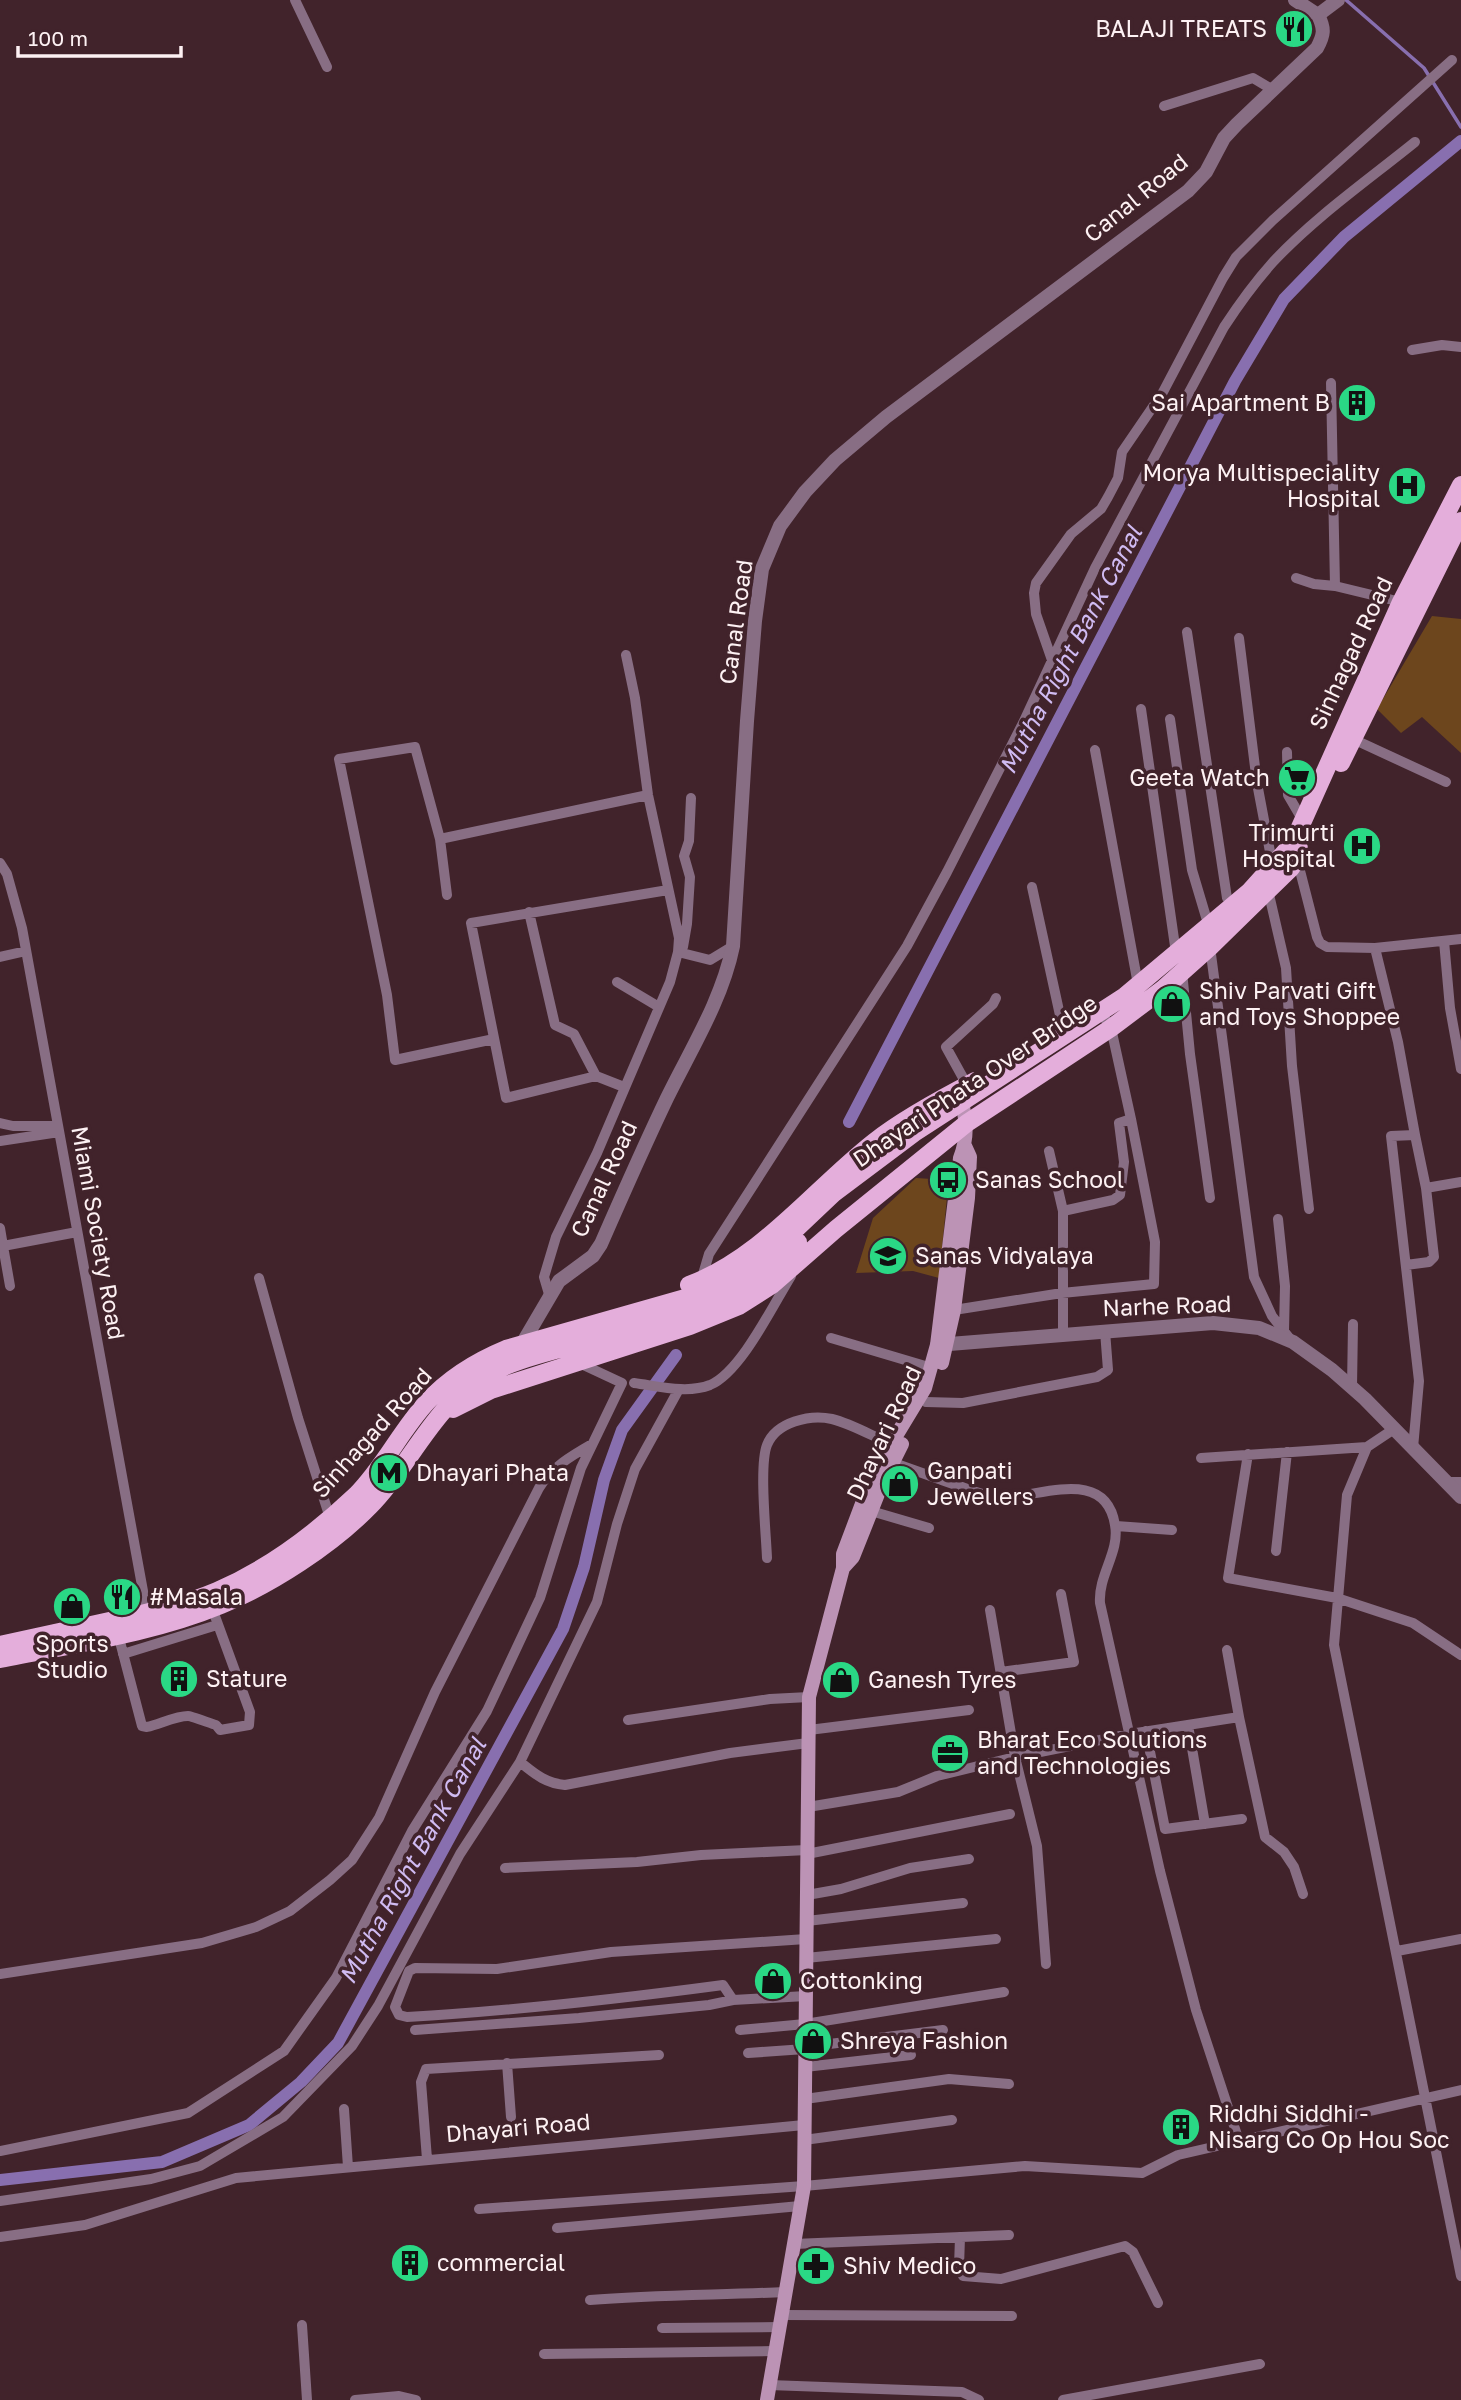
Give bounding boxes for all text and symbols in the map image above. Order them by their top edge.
restaurant icon: BALAJI TREATS [1273,8,1315,50]
scale bar [18,14,180,58]
place label: BALAJI TREATS [1095,14,1267,42]
text: 100 m [28,25,88,51]
street label: Canal Road [1078,147,1193,248]
building icon: Sai Apartment B [1336,382,1378,424]
place label: Sai Apartment B [1151,388,1330,416]
place label: Morya Multispeciality Hospital [1142,458,1380,512]
hospital icon: Morya Multispeciality Hospital [1386,465,1428,507]
water label: Mutha Right Bank Canal [992,519,1149,779]
street label: Canal Road [712,558,758,686]
street label: Sinhagad Road [1302,572,1398,734]
supermarket icon: Geeta Watch [1276,757,1318,799]
place label: Geeta Watch [1129,763,1270,791]
place label: Trimurti Hospital [1242,818,1335,872]
hospital icon: Trimurti Hospital [1341,825,1383,867]
place label: Shiv Parvati Gift and Toys Shoppee [1199,976,1400,1030]
shop icon: Shiv Parvati Gift and Toys Shoppee [1151,983,1193,1025]
street label: Dhayari Phata Over Bridge [847,988,1102,1172]
street label: Canal Road [564,1116,642,1241]
street label: Miami Society Road [66,1124,132,1342]
bus stop icon: Sanas School [927,1159,969,1201]
place label: Sanas School [975,1165,1124,1193]
school or university icon: Sanas Vidyalaya [867,1235,909,1277]
place label: Sanas Vidyalaya [915,1241,1094,1269]
street label: Narhe Road [1102,1289,1232,1321]
street label: Sinhagad Road [305,1361,437,1503]
street label: Dhayari Road [840,1361,926,1504]
metro station icon: Dhayari Phata [368,1452,410,1494]
place label: Ganpati Jewellers [927,1456,1034,1510]
place label: Dhayari Phata [416,1458,569,1486]
shop icon: Ganpati Jewellers [879,1463,921,1505]
restaurant icon: #Masala [101,1576,143,1618]
place label: #Masala [149,1582,243,1610]
shop icon: Sports Studio [51,1585,93,1627]
place label: Sports Studio [35,1629,109,1683]
building icon: Stature [158,1658,200,1700]
shop icon: Ganesh Tyres [820,1659,862,1701]
place label: Stature [206,1664,287,1692]
place label: Ganesh Tyres [868,1665,1016,1693]
place label: Bharat Eco Solutions and Technologies [977,1725,1207,1779]
water label: Mutha Right Bank Canal [332,1731,493,1989]
office icon: Bharat Eco Solutions and Technologies [929,1732,971,1774]
shop icon: Cottonking [752,1960,794,2002]
place label: Cottonking [800,1966,923,1994]
shop icon: Shreya Fashion [792,2020,834,2062]
place label: Shreya Fashion [840,2026,1008,2054]
place label: Riddhi Siddhi - Nisarg Co Op Hou Soc [1208,2099,1450,2153]
building icon: Riddhi Siddhi - Nisarg Co Op Hou Soc [1160,2106,1202,2148]
street label: Dhayari Road [444,2107,591,2147]
building icon: commercial [389,2242,431,2284]
pharmacy icon: Shiv Medico [795,2245,837,2287]
place label: commercial [437,2248,565,2276]
place label: Shiv Medico [843,2251,976,2279]

